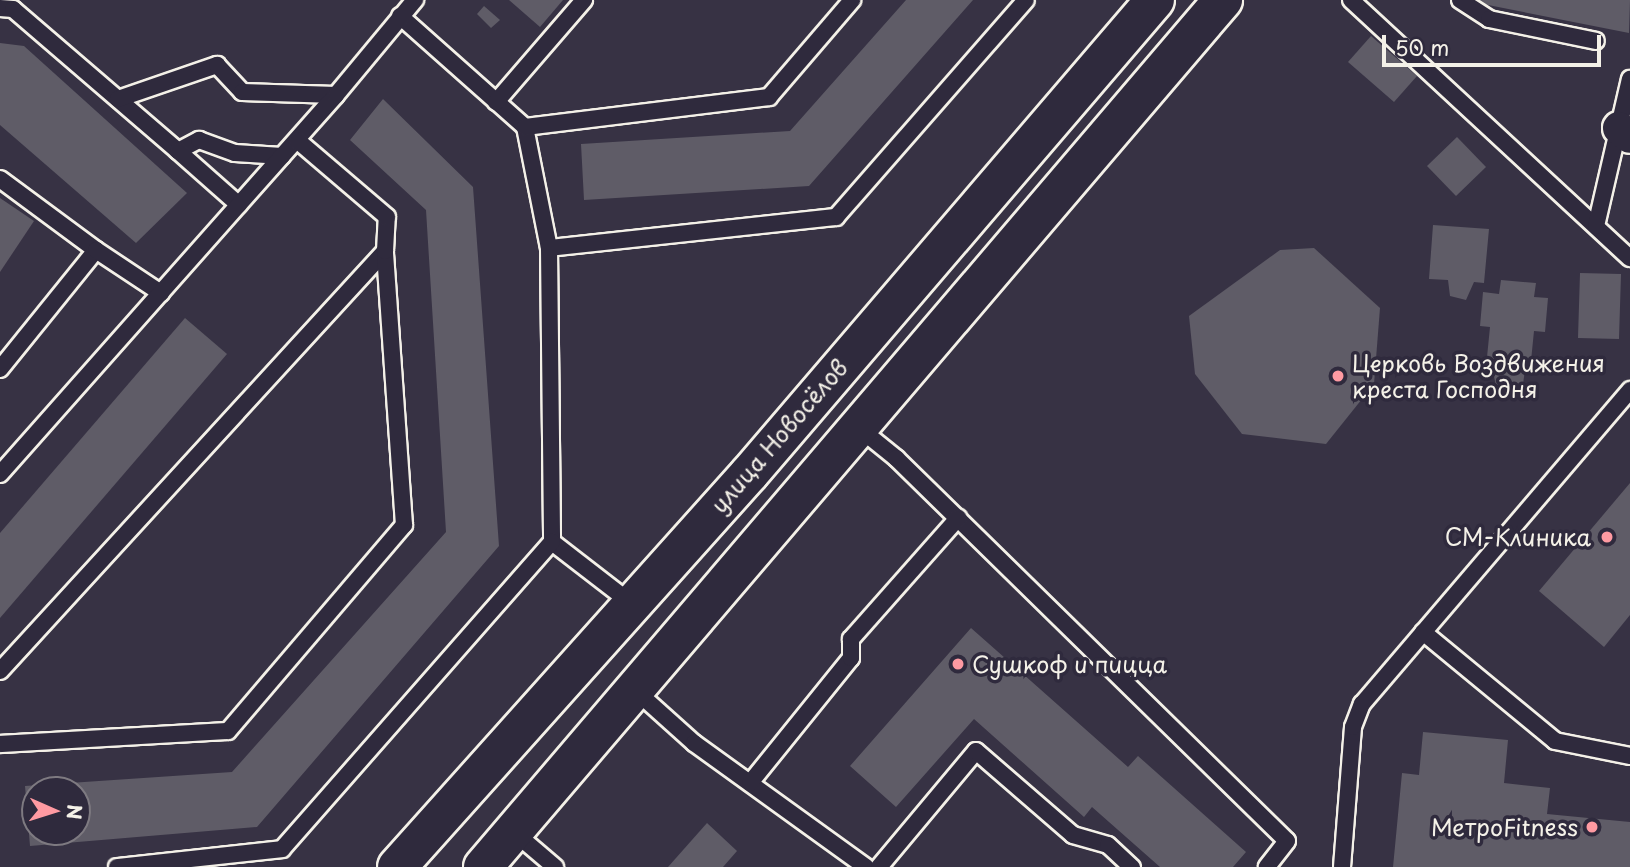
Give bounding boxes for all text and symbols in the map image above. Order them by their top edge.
scale bar [1385,21,1604,65]
text: 50 m [1395,31,1449,63]
place label: Церковь Воздвижения креста Господня [1352,349,1605,403]
street label: улица Новосёлов [704,353,854,519]
marker: Церковь Воздвижения креста Господня [1330,368,1346,384]
place label: СМ-Клиника [1445,523,1591,551]
marker: СМ-Клиника [1597,527,1617,547]
place label: Сушкоф и пицца [972,650,1168,678]
marker: Сушкоф и пицца [950,656,966,672]
north arrow [21,776,91,846]
text: N [61,804,89,820]
place label: МетроFitness [1431,813,1578,841]
marker: МетроFitness [1584,819,1600,835]

